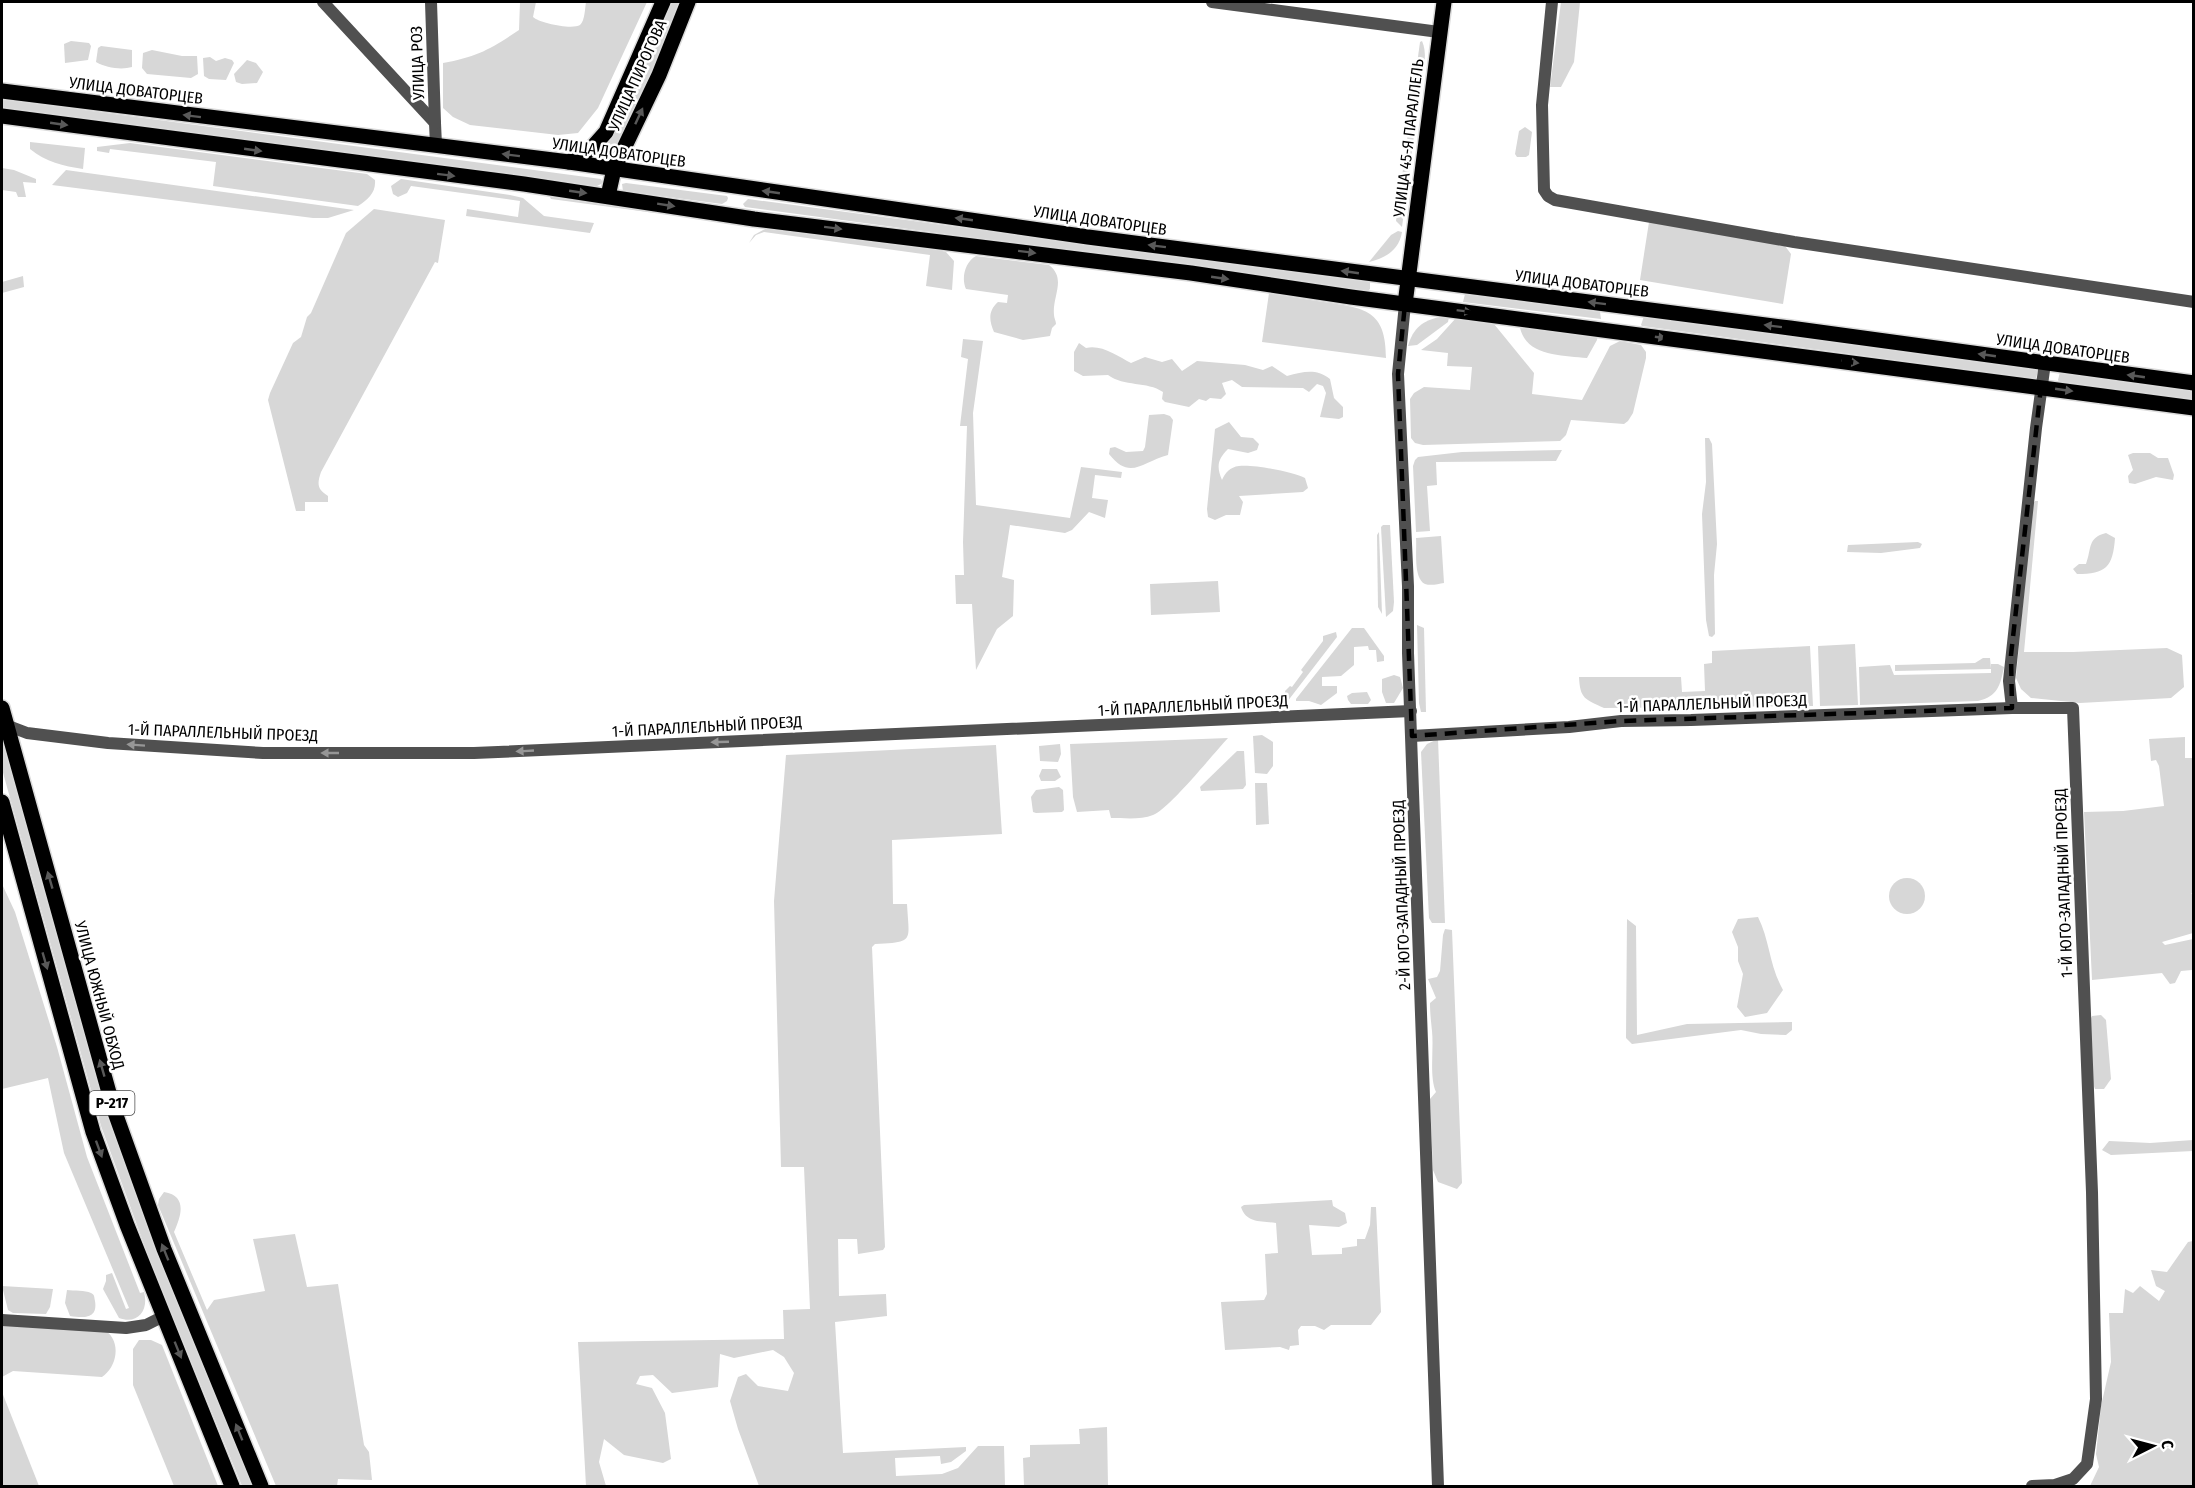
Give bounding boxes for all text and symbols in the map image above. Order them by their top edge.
street label: УЛИЦА ПИРОГОВА [604,16,671,135]
street label: УЛИЦА РОЗ [407,25,428,101]
street label: УЛИЦА 45-Я ПАРАЛЛЕЛЬ [1389,58,1428,219]
street label: УЛИЦА ДОВАТОРЦЕВ [67,73,204,108]
one-way arrow [635,108,644,125]
one-way arrow [183,111,202,121]
one-way arrow [50,119,69,128]
street label: УЛИЦА ДОВАТОРЦЕВ [550,134,687,171]
one-way arrow [243,145,262,154]
one-way arrow [501,150,520,159]
one-way arrow [437,170,456,179]
one-way arrow [761,187,780,196]
one-way arrow [569,188,588,197]
one-way arrow [657,201,676,210]
street label: УЛИЦА ДОВАТОРЦЕВ [1031,202,1168,239]
one-way arrow [954,214,973,224]
one-way arrow [824,224,843,233]
one-way arrow [1147,241,1166,251]
one-way arrow [1017,248,1036,257]
street label: УЛИЦА ДОВАТОРЦЕВ [1513,266,1650,301]
one-way arrow [1341,267,1360,276]
one-way arrow [1211,273,1230,282]
one-way arrow [1587,298,1606,308]
one-way arrow [1454,306,1473,315]
one-way arrow [1764,321,1783,330]
street label: УЛИЦА ДОВАТОРЦЕВ [1994,330,2131,367]
one-way arrow [1647,332,1666,341]
one-way arrow [1978,351,1997,360]
one-way arrow [1840,357,1859,366]
one-way arrow [2126,371,2145,380]
one-way arrow [2055,386,2074,395]
street label: 1-Й ПАРАЛЛЕЛЬНЫЙ ПРОЕЗД [1097,691,1289,720]
street label: 1-Й ПАРАЛЛЕЛЬНЫЙ ПРОЕЗД [1617,691,1808,716]
street label: 1-Й ПАРАЛЛЕЛЬНЫЙ ПРОЕЗД [611,712,803,741]
street label: 1-Й ПАРАЛЛЕЛЬНЫЙ ПРОЕЗД [128,720,319,745]
one-way arrow [711,738,730,747]
one-way arrow [126,740,145,749]
one-way arrow [516,746,535,755]
one-way arrow [321,748,340,758]
street label: 1-Й ЮГО-ЗАПАДНЫЙ ПРОЕЗД [2051,788,2076,978]
street label: 2-Й ЮГО-ЗАПАДНЫЙ ПРОЕЗД [1389,799,1414,990]
one-way arrow [45,870,54,888]
street label: УЛИЦА ЮЖНЫЙ ОБХОД [70,918,128,1071]
one-way arrow [41,952,50,970]
one-way arrow [97,1059,106,1077]
road number: Р-217 [90,1091,134,1115]
one-way arrow [95,1140,105,1158]
one-way arrow [160,1243,170,1261]
one-way arrow [173,1341,183,1359]
north arrow [2123,1416,2183,1476]
one-way arrow [234,1423,244,1441]
text: С [2158,1439,2177,1450]

